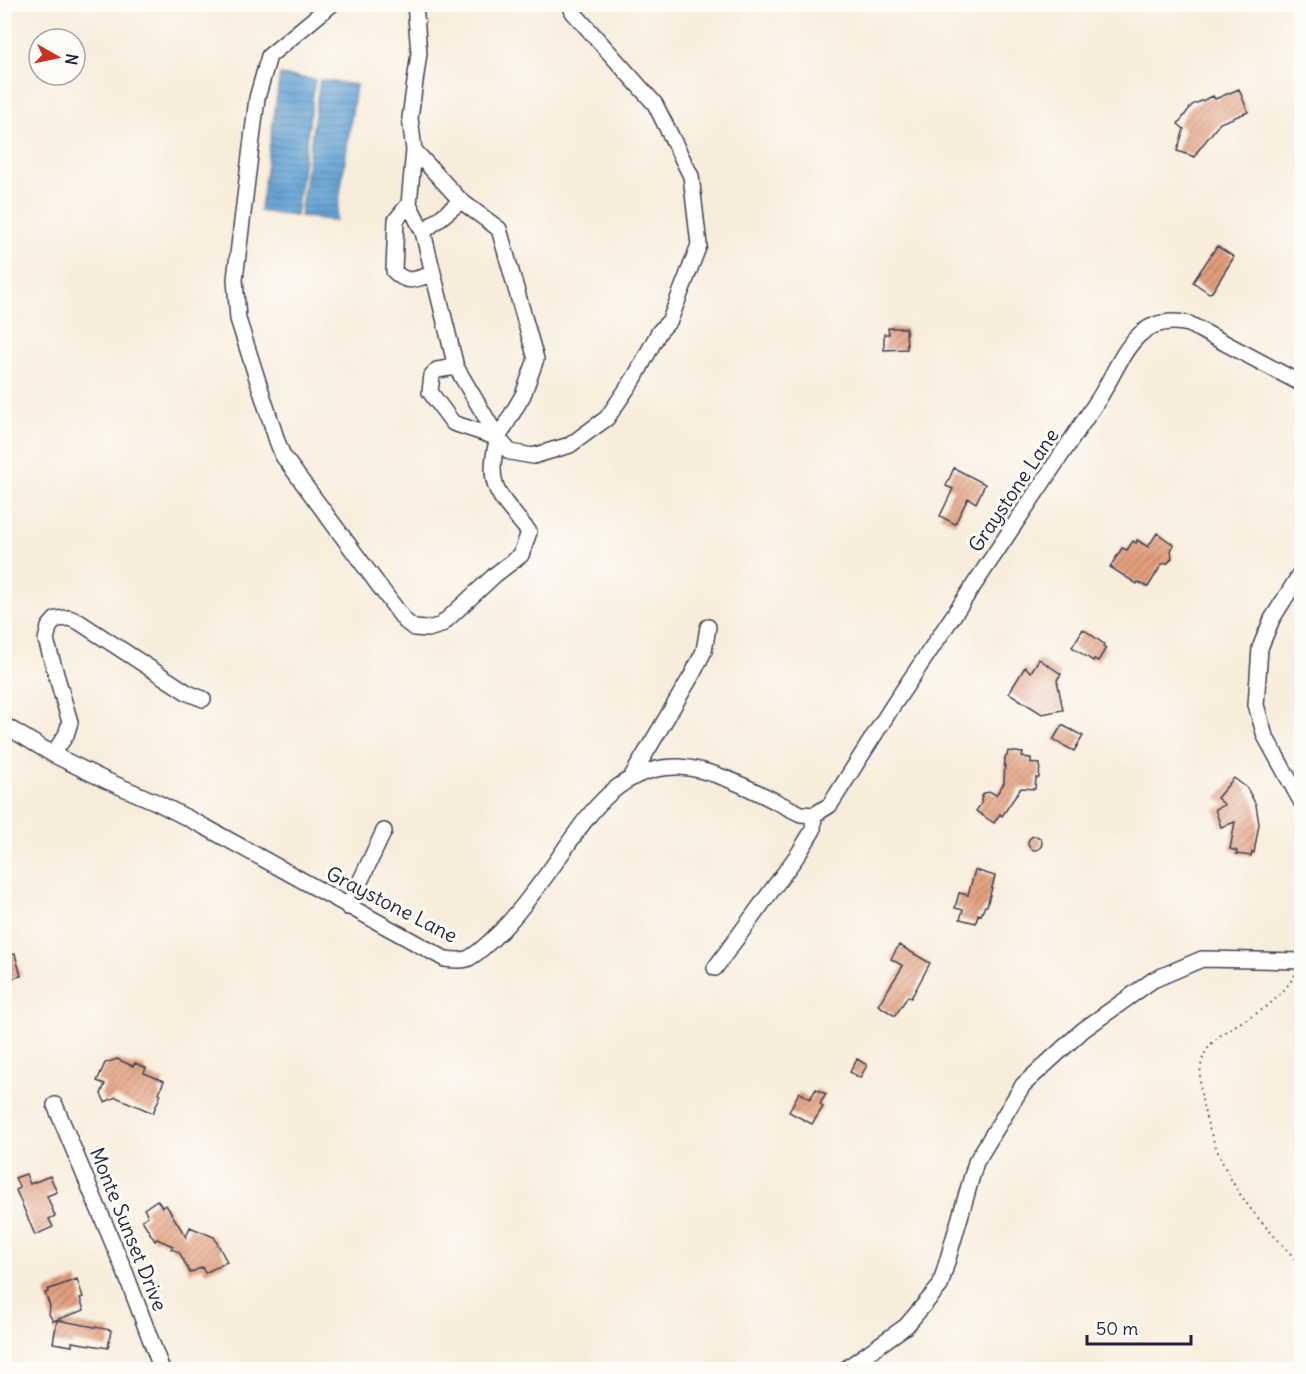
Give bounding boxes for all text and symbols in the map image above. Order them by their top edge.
north arrow [27,27,87,87]
text: N [61,52,83,66]
street label: Graystone Lane [962,423,1064,557]
street label: Graystone Lane [322,860,462,948]
street label: Monte Sunset Drive [85,1144,173,1314]
scale bar [1087,1308,1190,1346]
text: 50 m [1096,1317,1138,1340]

